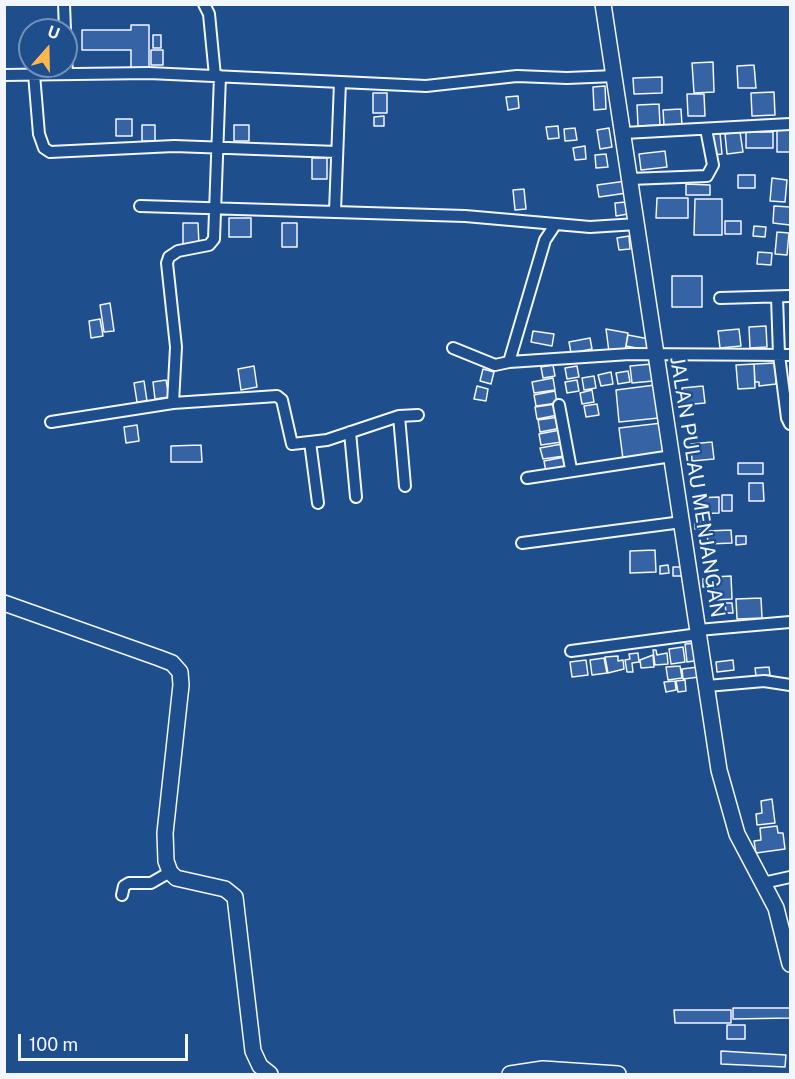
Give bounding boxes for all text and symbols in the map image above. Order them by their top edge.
north arrow [18,18,78,78]
text: U [45,22,62,43]
street label: JALAN PULAU MENJANGAN [665,355,729,619]
scale bar [21,1022,190,1060]
text: 100 m [29,1034,78,1055]

